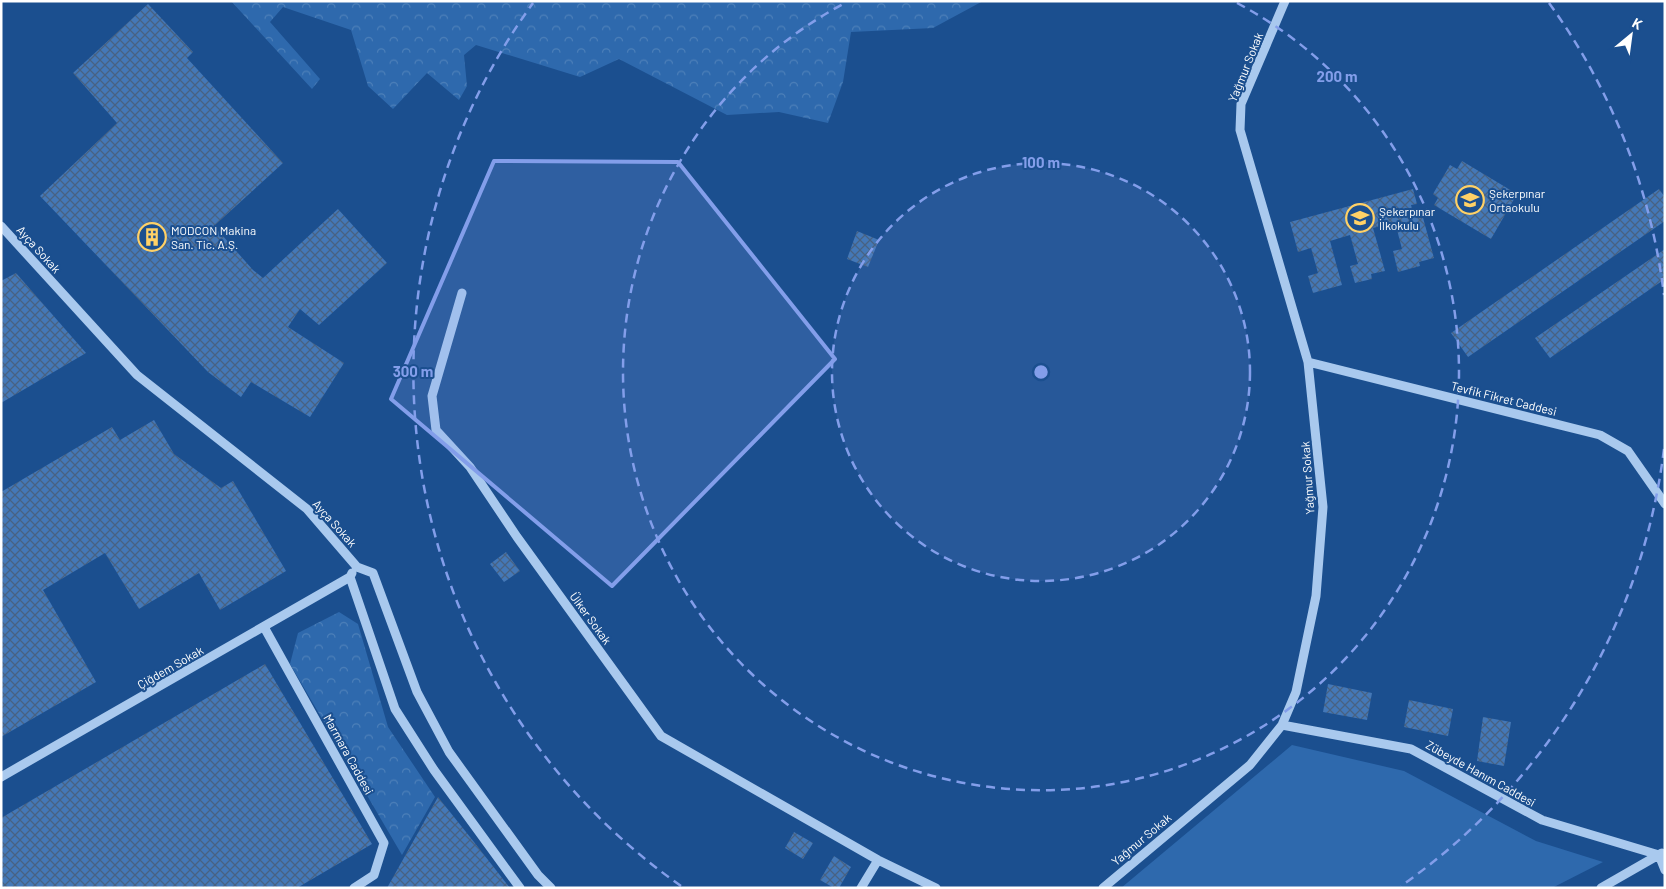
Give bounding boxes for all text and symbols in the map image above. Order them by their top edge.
north arrow [1606,10,1656,60]
text: K [1630,14,1646,33]
street label: Yağmur Sokak [1225,30,1265,104]
text: 200 m [1316,67,1358,85]
text: 100 m [1022,153,1060,171]
school or university icon: Şekerpınar Ortaokulu [1455,185,1485,215]
place label: Şekerpınar Ortaokulu [1489,186,1546,214]
school or university icon: Şekerpınar İlkokulu [1345,203,1375,233]
place label: Şekerpınar İlkokulu [1379,204,1436,232]
building icon: MODCON Makina San. Tic. A.Ş. [137,222,167,252]
street label: Ayça Sokak [14,223,64,275]
place label: MODCON Makina San. Tic. A.Ş. [171,223,256,251]
text: 300 m [393,362,433,380]
centre of rings [1032,363,1050,381]
street label: Tevfik Fikret Caddesi [1450,378,1558,418]
street label: Yağmur Sokak [1297,441,1317,515]
street label: Ayça Sokak [310,497,360,549]
street label: Ülker Sokak [567,589,615,647]
street label: Çiğdem Sokak [135,643,205,691]
street label: Marmara Caddesi [321,711,377,797]
street label: Zübeyde Hanım Caddesi [1424,737,1538,809]
street label: Yağmur Sokak [1108,810,1174,868]

